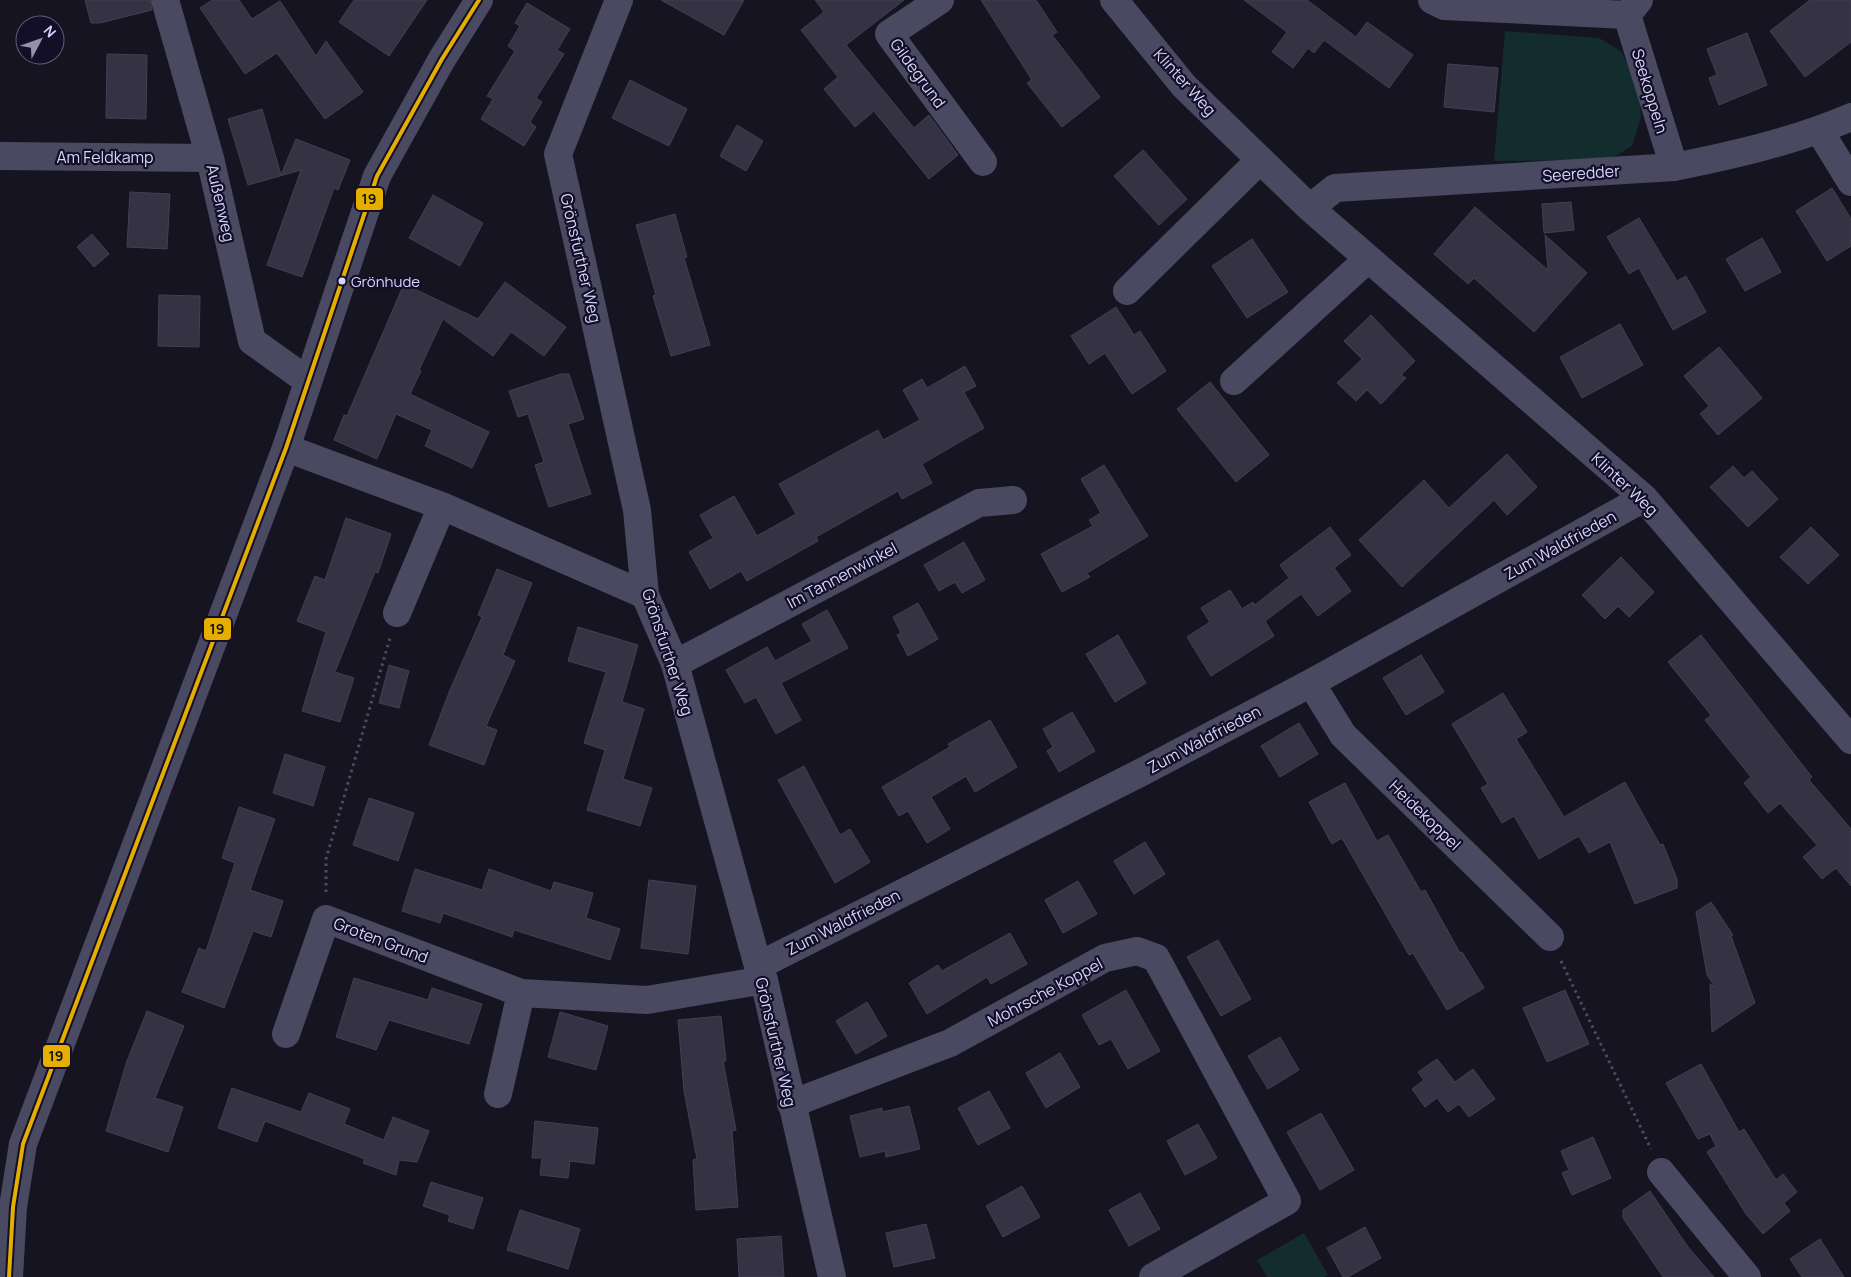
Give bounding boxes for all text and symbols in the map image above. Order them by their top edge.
north arrow [15,15,65,65]
text: N [40,21,61,41]
street label: Gildegrund [885,34,951,112]
street label: Klinter Weg [1149,44,1221,120]
street label: Seekoppeln [1627,46,1673,136]
street label: Am Feldkamp [56,146,154,168]
street label: Seeredder [1542,159,1621,187]
street label: Außenweg [201,162,241,244]
line badge: 19 [355,187,384,211]
text: 19 [362,189,376,208]
street label: Grönsfurther Weg [555,191,607,325]
place label: Grönhude [351,271,420,292]
marker: Grönhude [337,276,347,286]
street label: Klinter Weg [1587,447,1663,521]
street label: Zum Waldfrieden [1500,505,1620,585]
street label: Im Tannenwinkel [783,537,901,613]
street label: Grönsfurther Weg [637,586,699,718]
line badge: 19 [203,617,232,641]
text: 19 [210,619,224,638]
street label: Zum Waldfrieden [1144,700,1264,778]
street label: Heidekoppel [1384,775,1466,855]
street label: Zum Waldfrieden [782,884,904,960]
street label: Groten Grund [330,912,432,968]
street label: Mohrsche Koppel [984,952,1106,1032]
street label: Grönsfurther Weg [750,975,802,1109]
line badge: 19 [42,1044,71,1068]
text: 19 [49,1046,63,1065]

